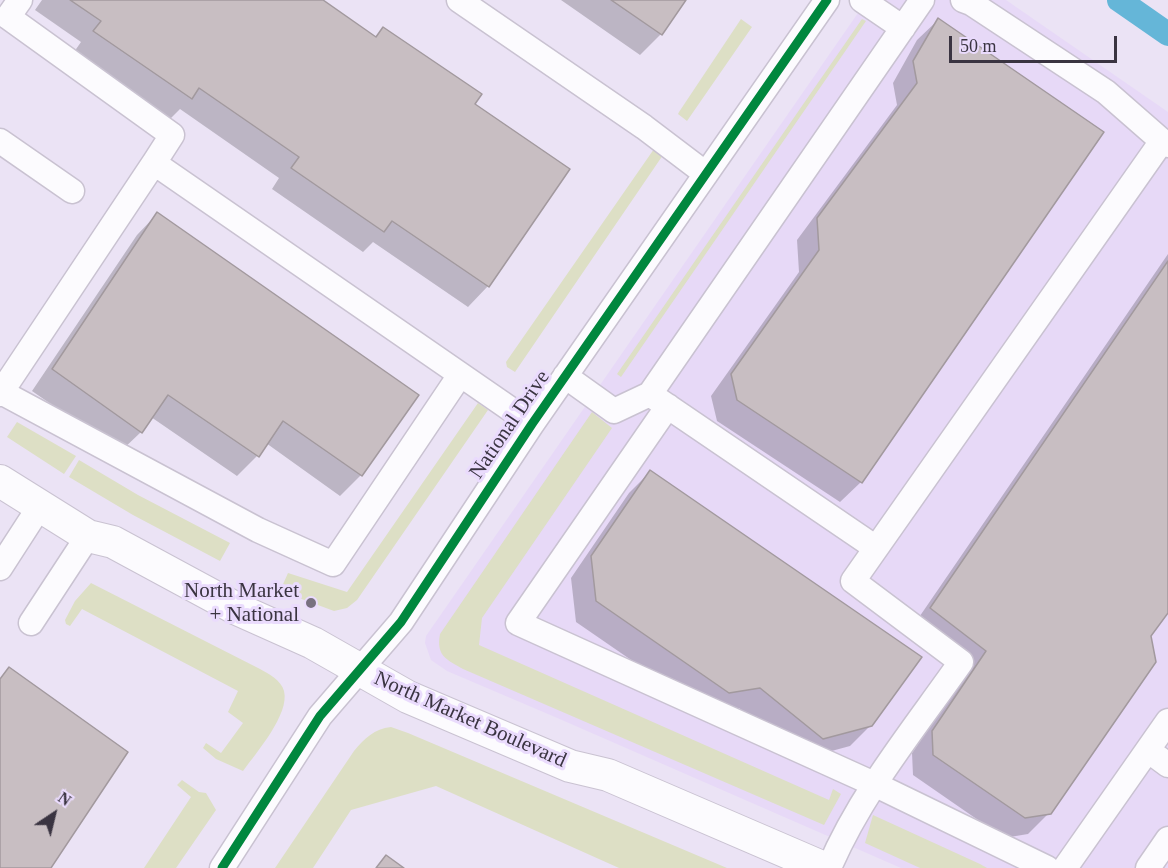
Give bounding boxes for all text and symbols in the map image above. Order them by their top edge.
scale bar [952,24,1120,62]
text: 50 m [960,36,997,56]
street label: National Drive [464,366,556,484]
place label: North Market + National [184,578,299,628]
marker: North Market + National [304,596,318,610]
street label: North Market Boulevard [370,666,570,774]
north arrow [24,784,84,844]
text: N [55,789,74,809]

